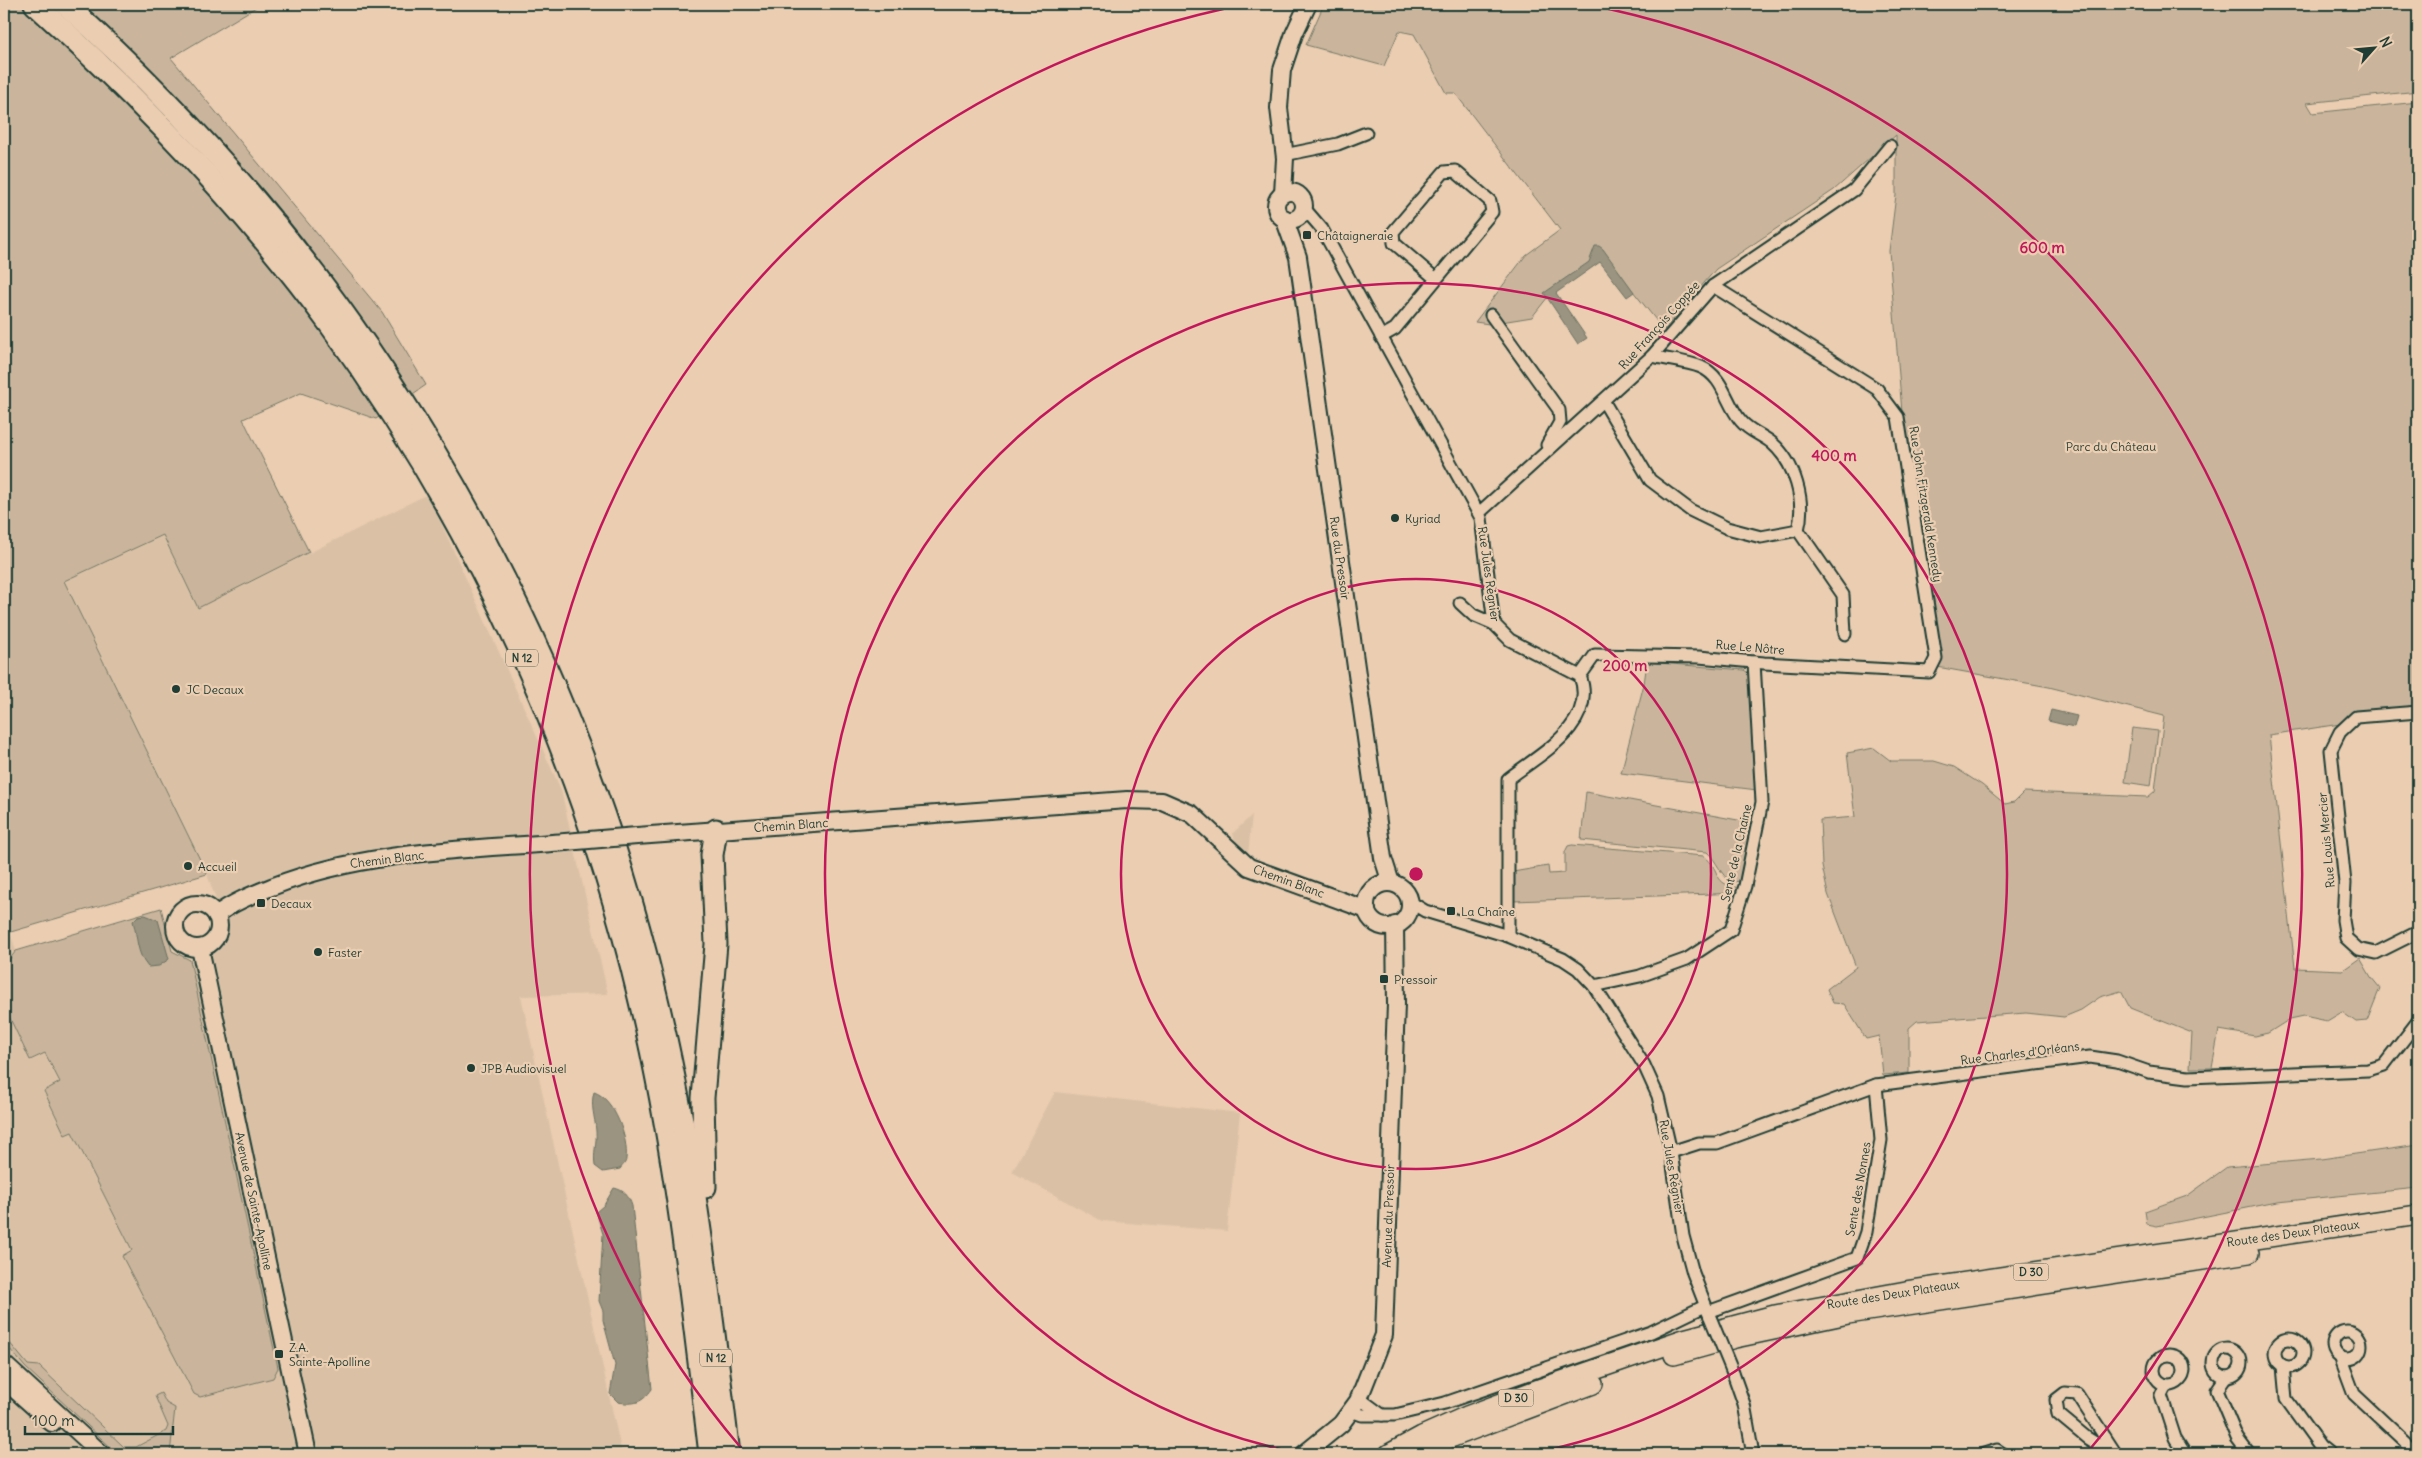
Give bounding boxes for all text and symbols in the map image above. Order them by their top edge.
north arrow [2350,22,2400,72]
text: N [2375,34,2396,50]
place label: Châtaigneraie [1317,228,1393,243]
marker: Châtaigneraie [1301,229,1313,241]
text: 600 m [2019,238,2065,257]
street label: Rue François Coppée [1615,278,1703,372]
street label: Rue John Fitzgerald Kennedy [1906,425,1946,583]
park label: Parc du Château [2066,439,2156,454]
text: 400 m [1811,446,1857,465]
place label: Kyriad [1405,511,1441,526]
marker: Kyriad [1389,512,1401,524]
street label: Rue du Pressoir [1327,515,1353,601]
street label: Rue Jules Régnier [1475,525,1503,623]
street label: Rue Le Nôtre [1715,637,1785,657]
road number: N 12 [506,650,538,666]
text: 200 m [1603,656,1647,675]
place label: JC Decaux [186,682,244,697]
marker: JC Decaux [170,683,182,695]
street label: Rue Louis Mercier [2314,791,2338,888]
street label: Sente de la Chaine [1717,803,1755,903]
street label: Chemin Blanc [753,815,829,835]
street label: Chemin Blanc [349,847,425,871]
place label: Accueil [198,859,237,874]
marker: Accueil [182,860,194,872]
street label: Chemin Blanc [1251,861,1327,901]
centre of rings [1407,865,1425,883]
place label: Decaux [271,896,312,911]
marker: Decaux [255,897,267,909]
place label: La Chaîne [1461,904,1515,919]
marker: La Chaîne [1445,905,1457,917]
place label: Faster [328,945,362,960]
marker: Faster [312,946,324,958]
place label: Pressoir [1394,972,1438,987]
marker: Pressoir [1378,973,1390,985]
street label: Rue Charles d'Orléans [1960,1038,2080,1068]
place label: JPB Audiovisuel [481,1061,566,1076]
marker: JPB Audiovisuel [465,1062,477,1074]
street label: Rue Jules Régnier [1656,1118,1688,1216]
street label: Avenue de Sainte-Apolline [232,1131,276,1271]
street label: Sente des Nonnes [1842,1141,1874,1237]
street label: Avenue du Pressoir [1379,1164,1397,1268]
street label: Route des Deux Plateaux [2226,1216,2360,1250]
road number: D 30 [2014,1264,2048,1280]
street label: Route des Deux Plateaux [1826,1276,1960,1312]
place label: Z.A. Sainte-Apolline [289,1340,370,1369]
marker: Z.A. Sainte-Apolline [273,1348,285,1360]
road number: N 12 [700,1350,732,1366]
road number: D 30 [1498,1390,1534,1406]
scale bar [25,1403,172,1435]
text: 100 m [32,1411,74,1430]

